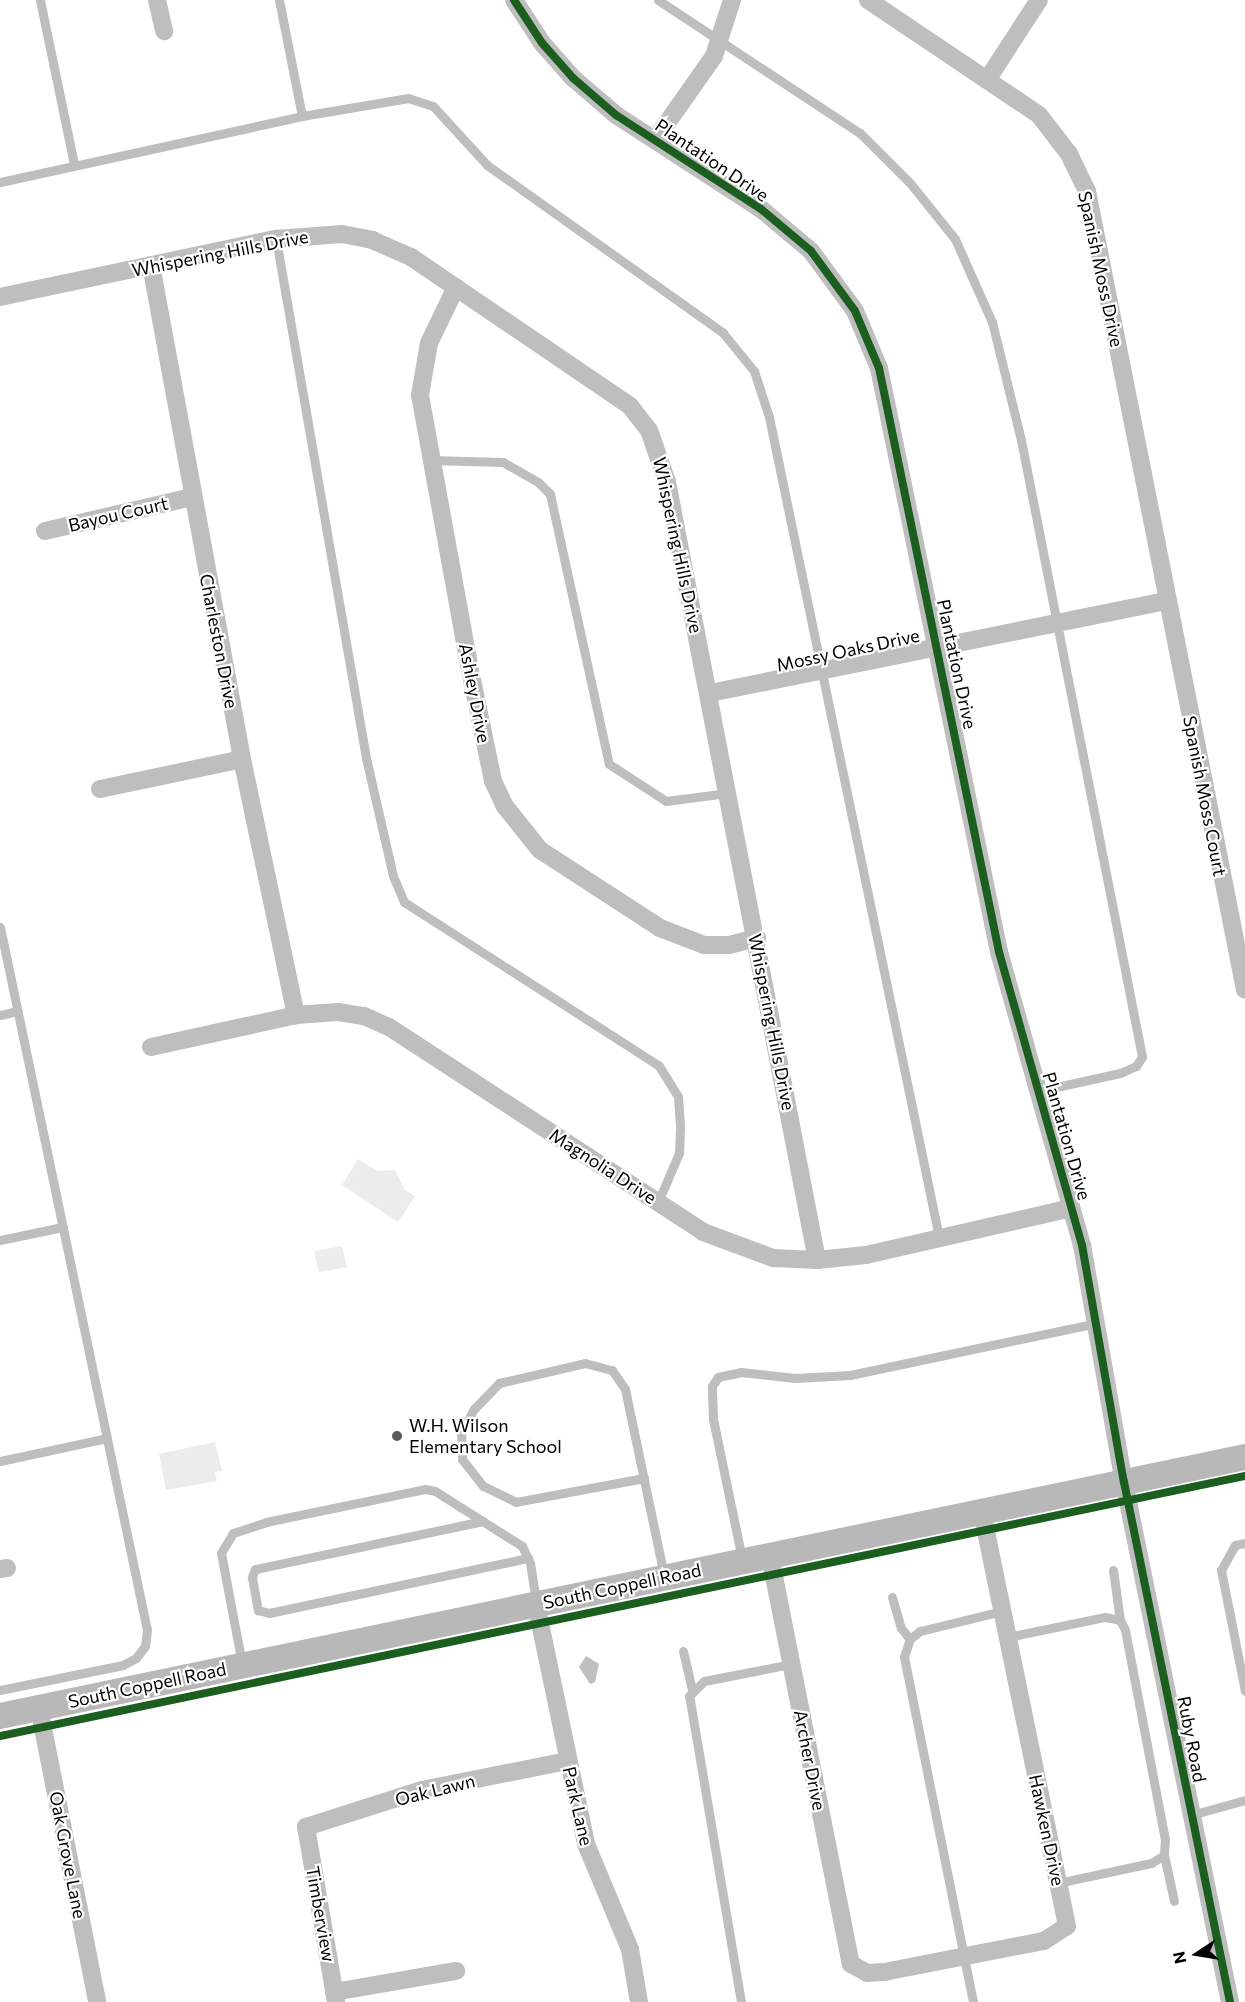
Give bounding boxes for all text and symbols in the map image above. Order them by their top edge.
street label: Plantation Drive [651,114,773,206]
street label: Spanish Moss Drive [1074,189,1128,349]
street label: Whispering Hills Drive [130,225,310,281]
street label: Whispering Hills Drive [649,455,707,635]
street label: Bayou Court [66,492,170,536]
street label: Charleston Drive [195,572,243,710]
street label: Plantation Drive [933,597,981,731]
street label: Mossy Oaks Drive [774,624,922,676]
street label: Ashley Drive [455,641,495,745]
street label: Spanish Moss Court [1179,714,1231,878]
street label: Whispering Hills Drive [744,932,800,1112]
street label: Plantation Drive [1038,1069,1096,1203]
street label: Magnolia Drive [546,1123,660,1209]
place label: W.H. Wilson Elementary School [409,1415,562,1458]
marker: W.H. Wilson Elementary School [390,1429,404,1443]
street label: South Coppell Road [541,1559,703,1613]
street label: South Coppell Road [66,1658,228,1712]
street label: Ruby Road [1173,1694,1211,1784]
street label: Archer Drive [790,1708,830,1812]
street label: Park Lane [558,1764,598,1848]
street label: Oak Lawn [393,1770,477,1810]
street label: Hawken Drive [1025,1772,1069,1888]
street label: Oak Grove Lane [45,1790,91,1920]
street label: Timberview [302,1864,340,1964]
north arrow [1167,1924,1227,1984]
text: N [1168,1950,1189,1966]

